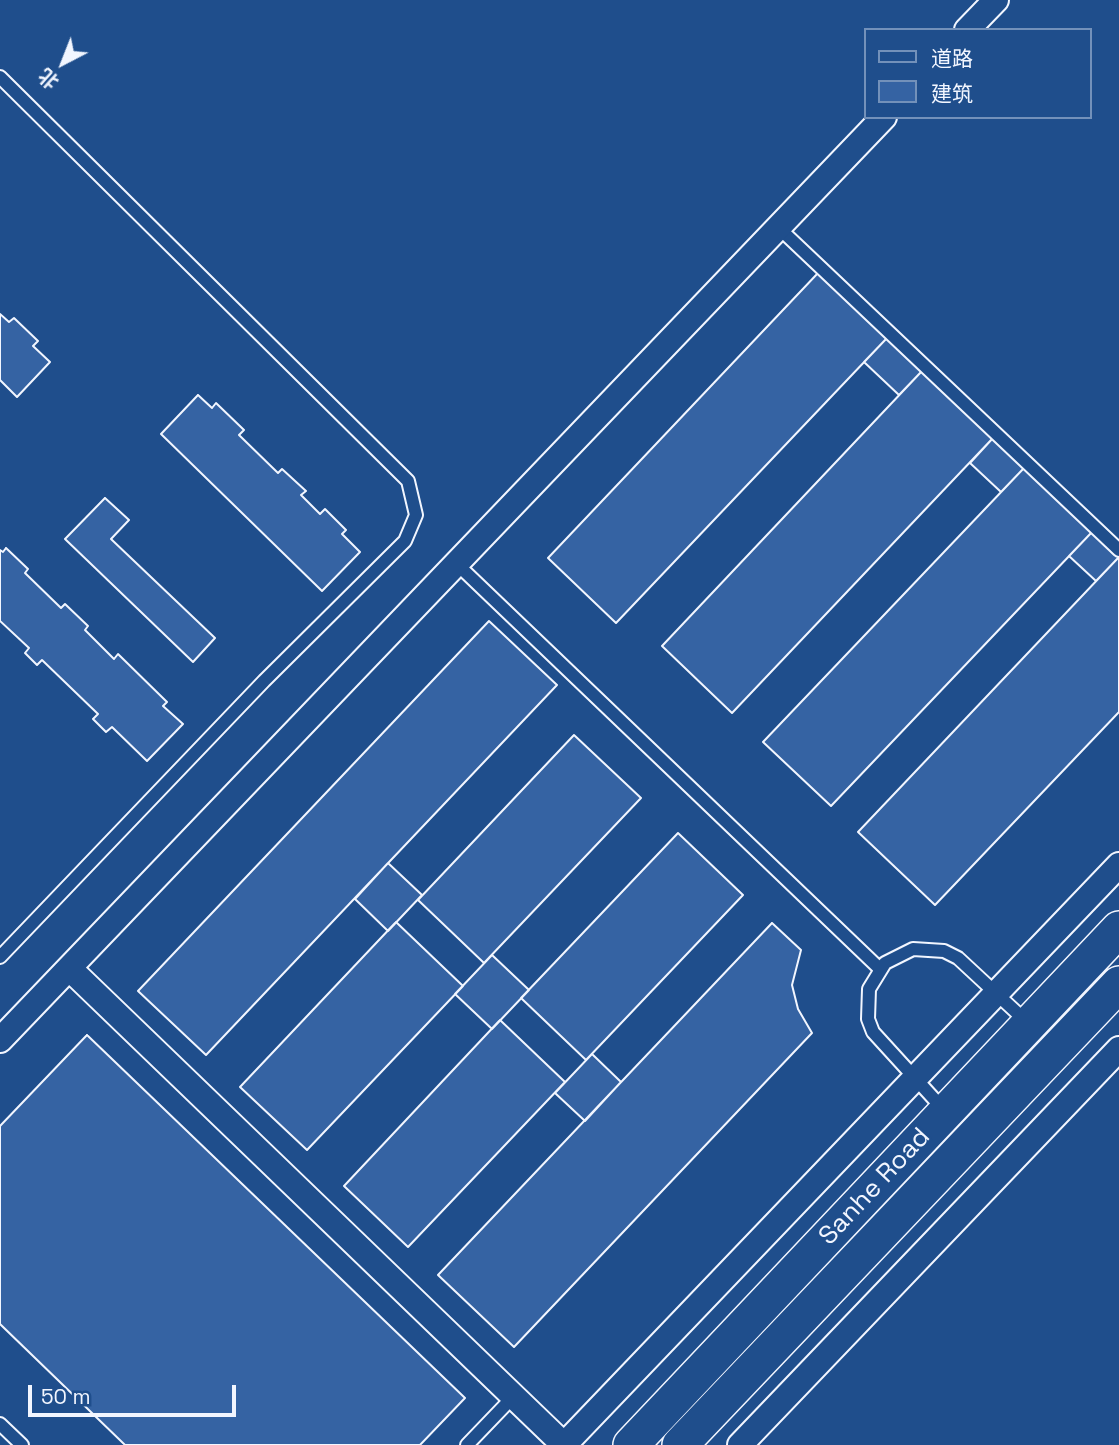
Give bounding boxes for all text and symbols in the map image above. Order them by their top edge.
north arrow [28,28,98,98]
legend [864,28,1091,119]
text: 道路 [931,45,973,72]
text: 北 [33,63,64,95]
text: 建筑 [931,80,973,107]
street label: Sanhe Road [813,1122,937,1252]
scale bar [32,1372,240,1416]
text: 50 m [41,1383,91,1410]

